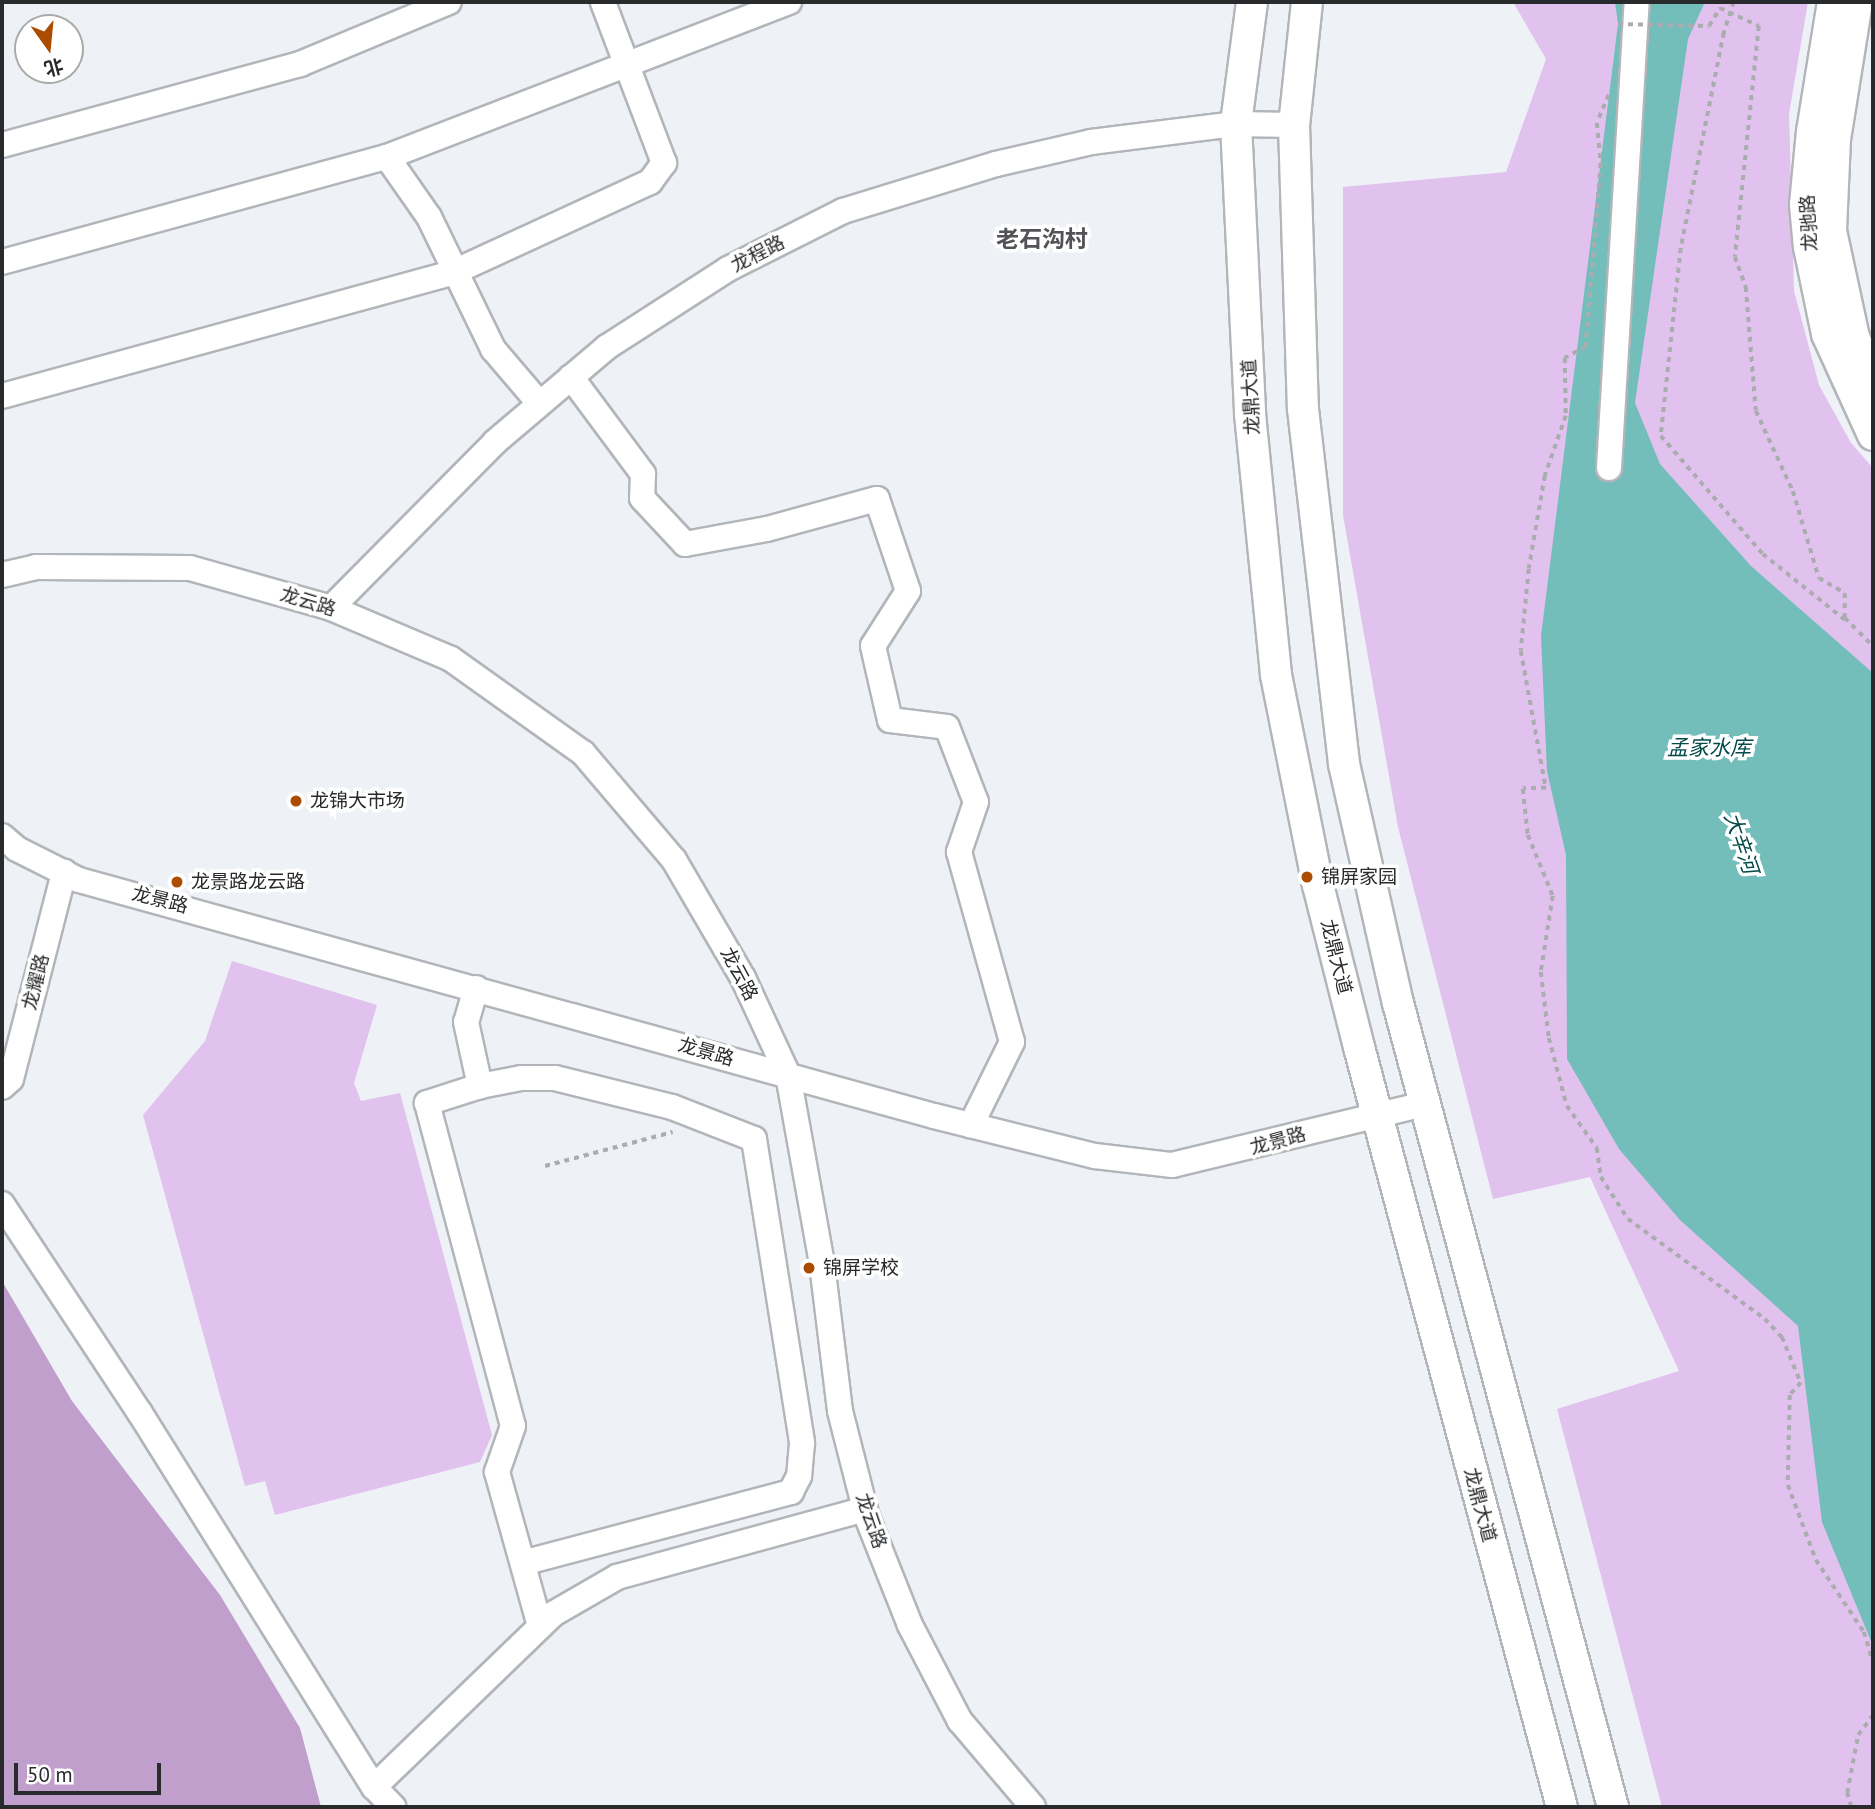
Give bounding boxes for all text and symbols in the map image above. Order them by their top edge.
north arrow [14,14,84,84]
text: 北 [42,53,66,81]
street label: 龙驰路 [1796,194,1822,252]
district label: 老石沟村 [996,225,1088,253]
street label: 龙程路 [727,231,789,277]
street label: 龙鼎大道 [1238,358,1264,436]
street label: 龙云路 [277,583,339,621]
water label: 孟家水库 [1667,735,1751,761]
place label: 龙锦大市场 [310,790,405,812]
marker: 龙锦大市场 [288,793,304,809]
water label: 大辛河 [1719,809,1763,877]
place label: 锦屏家园 [1321,866,1397,888]
marker: 锦屏家园 [1299,869,1315,885]
place label: 龙景路龙云路 [191,871,305,893]
marker: 龙景路龙云路 [169,874,185,890]
street label: 龙景路 [130,882,190,918]
street label: 龙鼎大道 [1316,917,1356,997]
street label: 龙云路 [716,943,762,1005]
street label: 龙耀路 [18,952,54,1012]
street label: 龙景路 [675,1033,737,1071]
street label: 龙景路 [1248,1123,1308,1159]
place label: 锦屏学校 [823,1257,899,1279]
marker: 锦屏学校 [801,1260,817,1276]
street label: 龙鼎大道 [1459,1465,1501,1545]
street label: 龙云路 [851,1490,891,1552]
scale bar [18,1750,164,1794]
text: 50 m [27,1761,73,1788]

